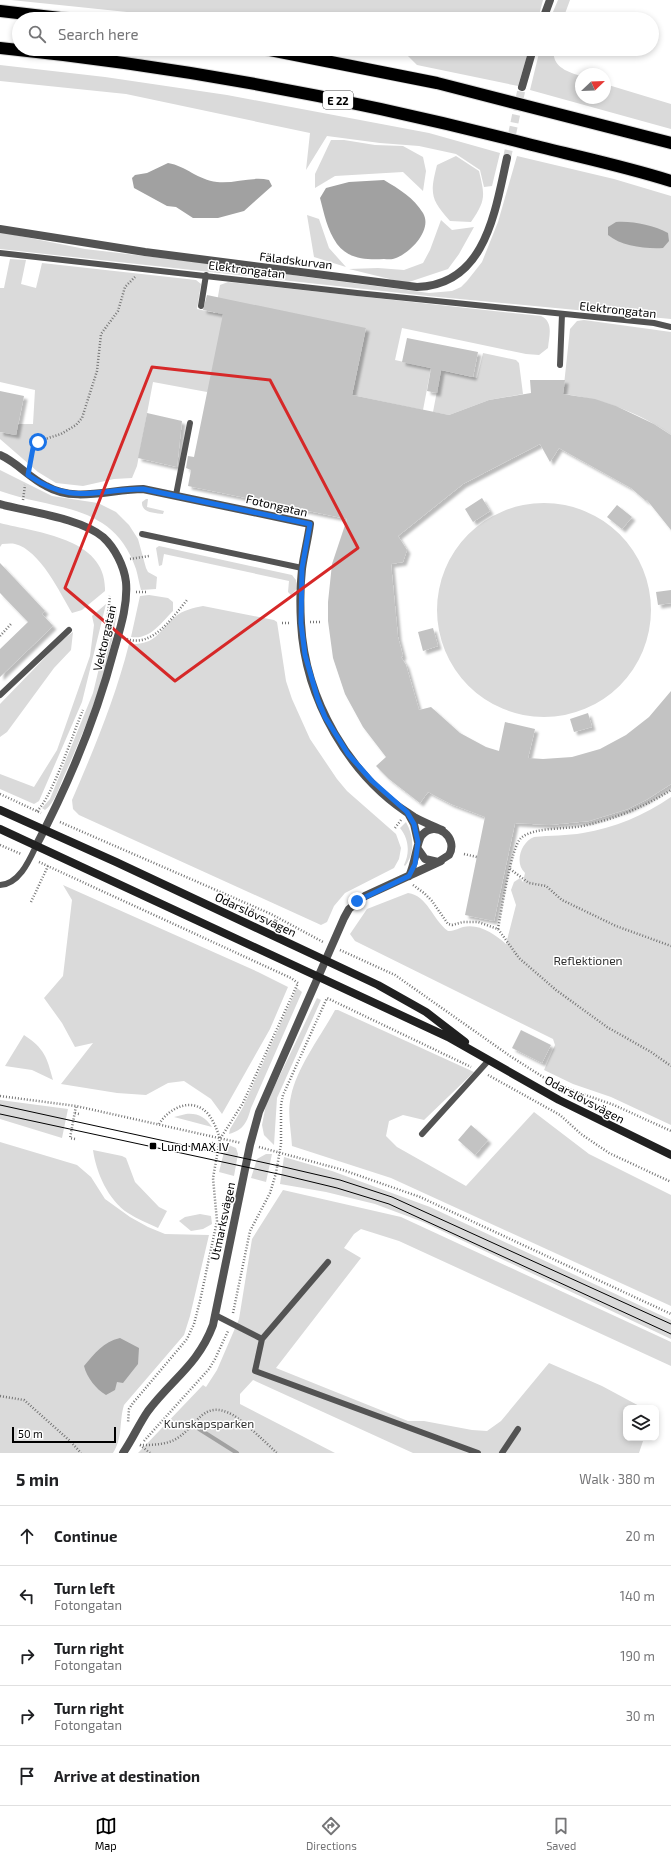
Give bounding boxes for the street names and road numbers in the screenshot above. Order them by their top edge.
road number: E 22 [323,91,353,109]
street label: Fäladskurvan [259,249,333,271]
street label: Elektrongatan [208,257,286,281]
street label: Elektrongatan [579,298,657,320]
street label: Fotongatan [245,491,309,519]
street label: Vektorgatan [90,604,118,672]
street label: Odarslövsvägen [213,889,299,939]
street label: Odarslövsvägen [543,1072,627,1126]
street label: Utmarksvägen [207,1181,237,1261]

